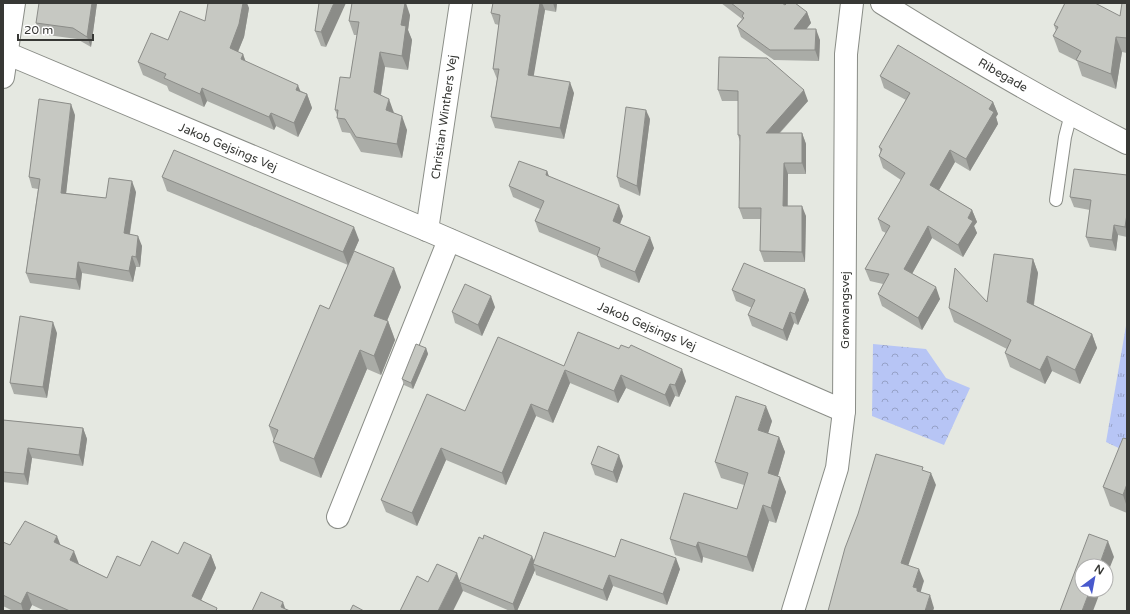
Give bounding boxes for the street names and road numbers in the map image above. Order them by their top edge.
street label: Christian Winthers Vej [428,54,460,180]
street label: Ribegade [976,55,1030,95]
street label: Jakob Gejsings Vej [177,120,279,174]
street label: Grønvangsvej [838,271,852,349]
street label: Jakob Gejsings Vej [596,299,698,353]

